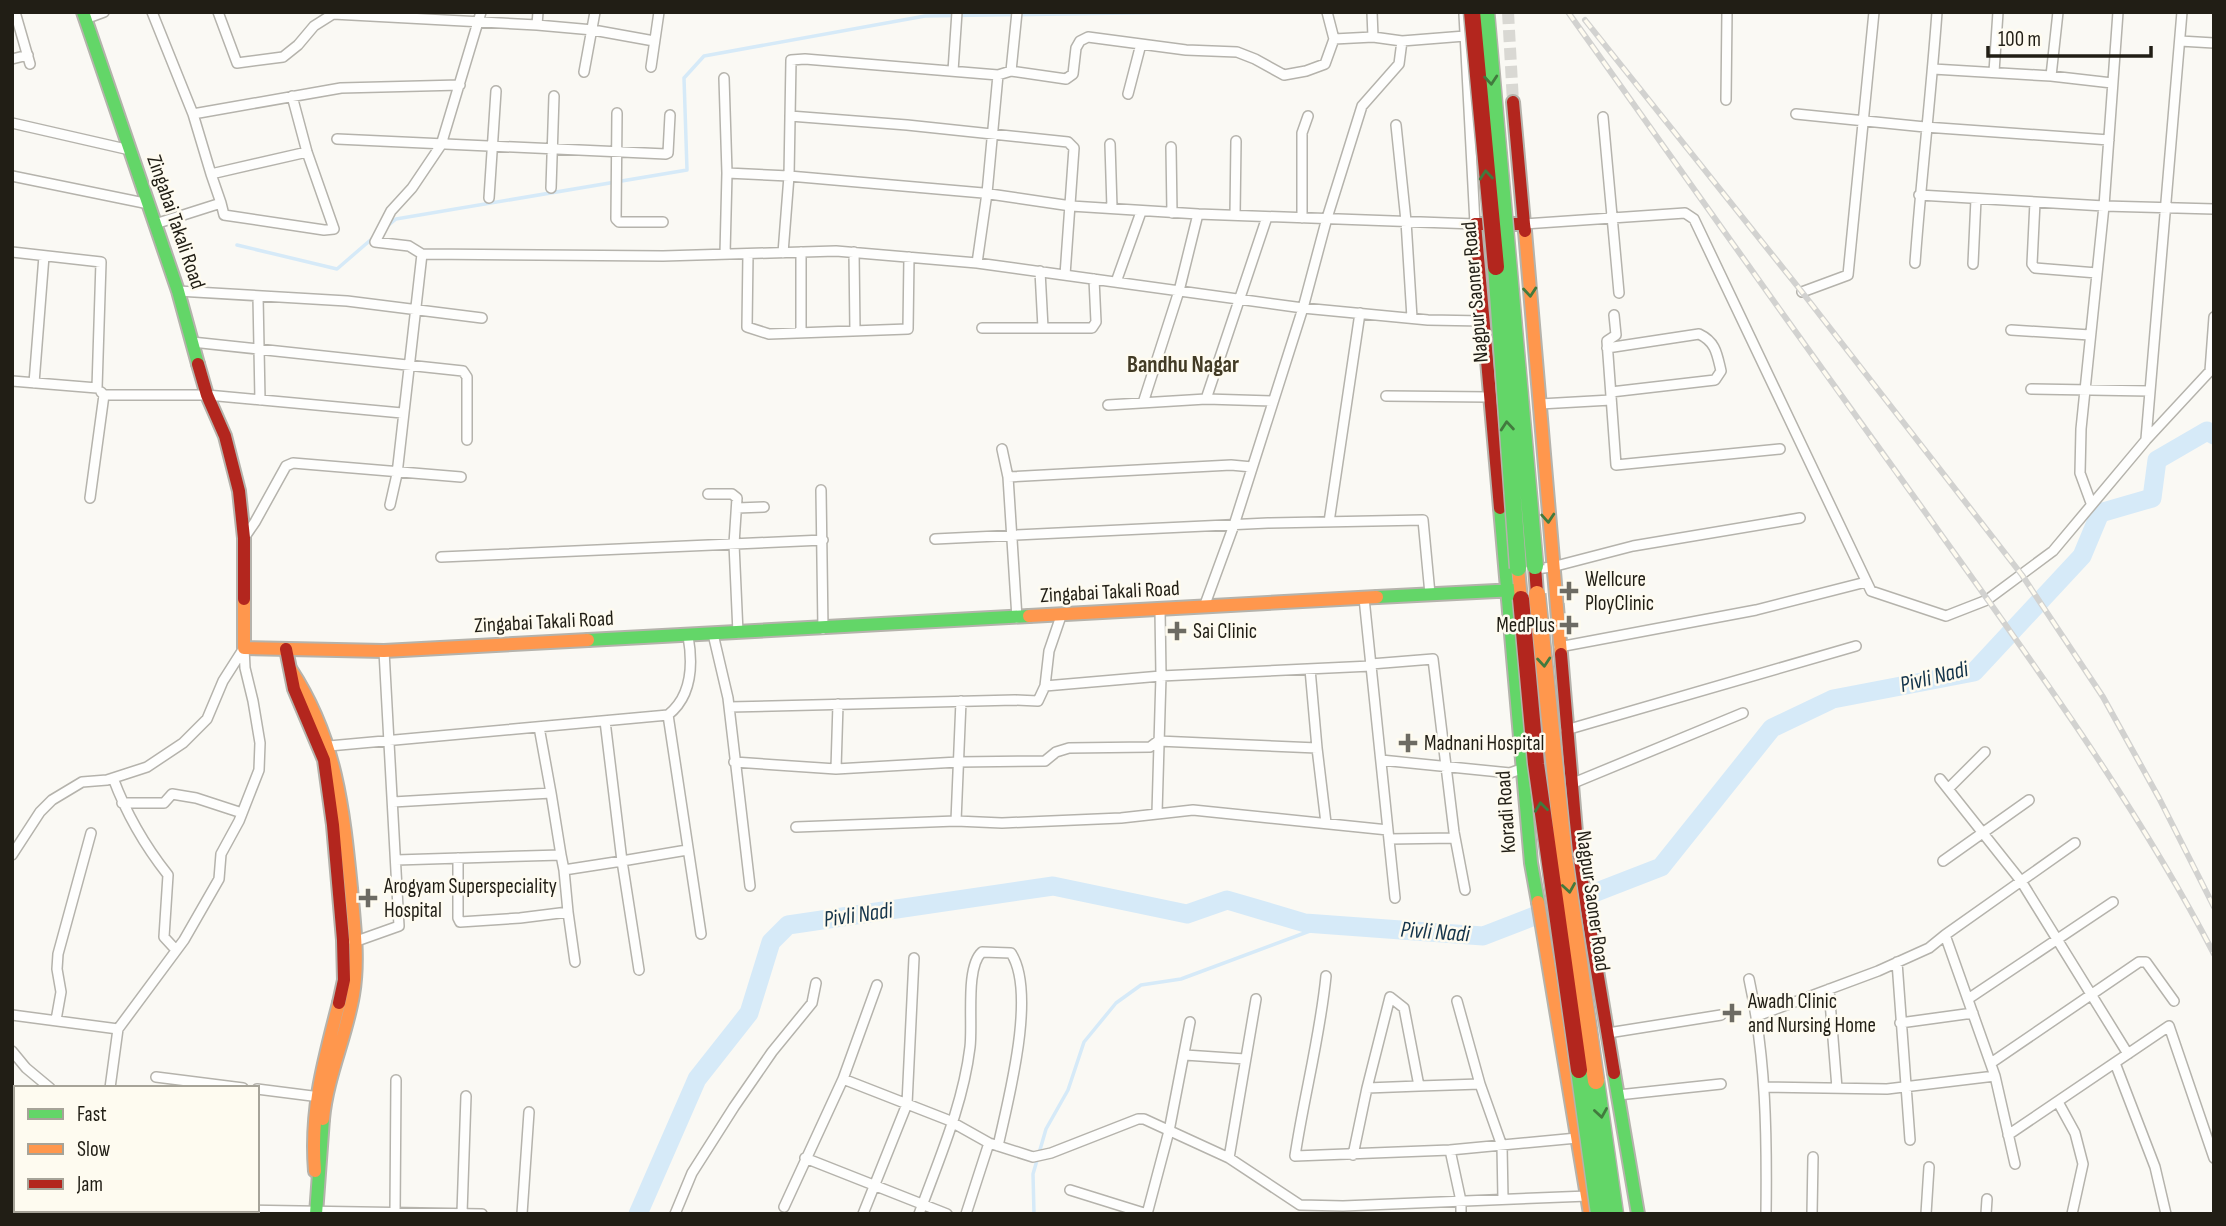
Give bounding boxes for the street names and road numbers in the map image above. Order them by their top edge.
street label: Zingabai Takali Road [141,152,211,292]
street label: Nagpur Saoner Road [1456,220,1494,364]
street label: Zingabai Takali Road [1040,576,1180,608]
street label: Zingabai Takali Road [474,606,614,638]
street label: Koradi Road [1491,770,1521,854]
street label: Nagpur Saoner Road [1571,829,1615,973]

